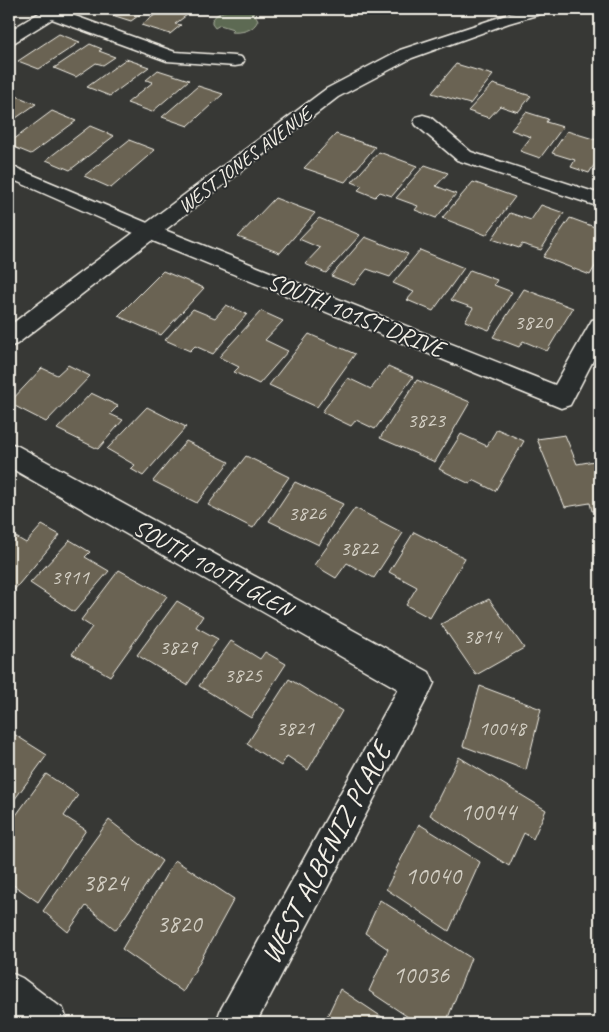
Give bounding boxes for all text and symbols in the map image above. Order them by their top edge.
street label: WEST JONES AVENUE [173,100,319,218]
street label: SOUTH 101ST DRIVE [264,266,451,365]
house number: 3820 [514,309,553,335]
house number: 3823 [407,407,446,433]
house number: 3826 [288,500,326,526]
street label: SOUTH 100TH GLEN [128,512,301,626]
house number: 3822 [340,535,379,561]
house number: 3911 [51,564,90,590]
house number: 3814 [463,623,503,649]
house number: 3829 [159,634,198,660]
house number: 3825 [224,662,263,688]
house number: 3821 [276,715,315,741]
house number: 10048 [478,715,528,741]
street label: WEST ALBENIZ PLACE [252,732,402,970]
house number: 10044 [460,796,519,828]
house number: 10040 [405,860,463,892]
house number: 3824 [82,867,130,899]
house number: 3820 [156,908,203,940]
house number: 10036 [393,959,450,991]

